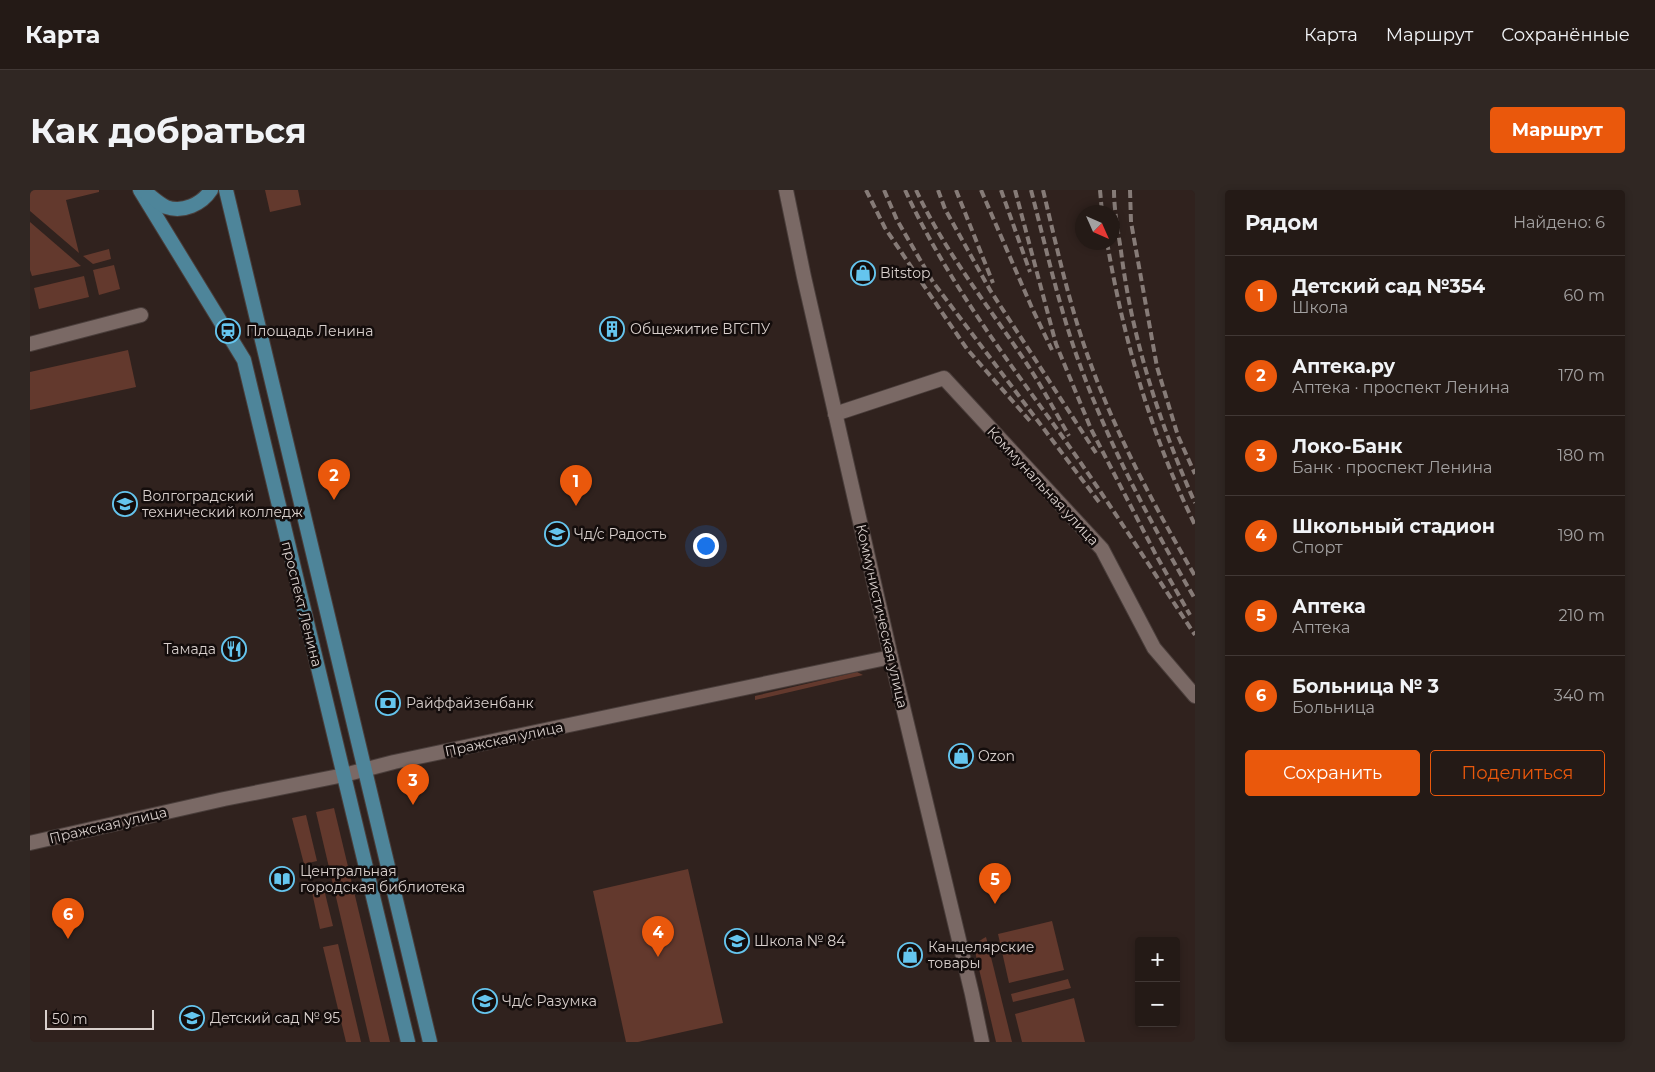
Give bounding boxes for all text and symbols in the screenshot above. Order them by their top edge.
text: Карта [25,20,100,49]
text: Карта [1304,24,1358,46]
text: Маршрут [1386,24,1473,46]
text: Сохранённые [1501,24,1630,46]
button: Маршрут [1490,107,1625,153]
text: Как добраться [30,109,307,152]
north arrow [1075,205,1120,250]
text: Рядом [1245,210,1318,235]
text: Найдено: 6 [1513,213,1605,232]
shop icon: Bitstop [850,260,876,286]
place label: Bitstop [880,264,930,282]
text: Детский сад №354 [1292,275,1485,298]
text: 1 [1258,286,1264,305]
text: 60 m [1563,286,1605,305]
text: Школа [1292,298,1348,317]
building icon: Общежитие ВГСПУ [599,316,625,342]
station icon: Площадь Ленина [215,318,241,344]
place label: Общежитие ВГСПУ [630,320,771,338]
place label: Площадь Ленина [246,322,373,340]
text: Аптека.ру [1292,355,1395,378]
text: 2 [1256,366,1266,385]
text: 170 m [1558,366,1605,385]
text: Аптека · проспект Ленина [1292,378,1510,397]
street label: Коммунальная улица [983,423,1103,549]
text: Локо-Банк [1292,435,1402,458]
text: 3 [1256,446,1266,465]
text: 180 m [1557,446,1605,465]
text: Банк · проспект Ленина [1292,458,1492,477]
pin: 2 [318,459,350,500]
pin: 1 [560,465,592,506]
place label: Волгоградский технический колледж [142,487,303,521]
school or university icon: Волгоградский технический колледж [112,491,138,517]
text: Школьный стадион [1292,515,1495,538]
school or university icon: Чд/с Радость [544,521,570,547]
street label: Коммунистическая улица [852,522,912,710]
place label: Чд/с Радость [574,525,667,543]
text: 4 [1255,526,1267,545]
text: 190 m [1558,526,1605,545]
your location [693,533,719,559]
text: Спорт [1292,538,1343,557]
street label: проспект Ленина [278,539,326,669]
text: Аптека [1292,595,1366,618]
text: 5 [1256,606,1266,625]
text: 210 m [1558,606,1605,625]
text: Аптека [1292,618,1350,637]
restaurant icon: Тамада [221,636,247,662]
place label: Тамада [164,640,216,658]
text: Больница № 3 [1292,675,1439,698]
text: 6 [1256,686,1266,705]
text: 340 m [1554,686,1605,705]
bank icon: Райффайзенбанк [375,690,401,716]
place label: Райффайзенбанк [406,694,534,712]
text: Больница [1292,698,1375,717]
street label: Пражская улица [443,718,565,760]
shop icon: Ozon [948,743,974,769]
place label: Ozon [978,747,1015,765]
button: Сохранить [1245,750,1420,796]
button: Поделиться [1430,750,1605,796]
pin: 3 [397,764,429,805]
street label: Пражская улица [47,803,169,847]
place label: Центральная городская библиотека [300,862,465,896]
pin: 5 [979,863,1011,904]
library icon: Центральная городская библиотека [269,866,295,892]
pin: 6 [52,898,84,939]
pin: 4 [642,916,674,957]
school or university icon: Школа № 84 [724,928,750,954]
place label: Школа № 84 [754,932,846,950]
map controls [1135,937,1180,1027]
button: + [1135,937,1180,982]
place label: Канцелярские товары [928,938,1035,972]
shop icon: Канцелярские товары [897,942,923,968]
button: − [1135,982,1180,1027]
school or university icon: Чд/с Разумка [472,988,498,1014]
place label: Чд/с Разумка [502,992,597,1010]
school or university icon: Детский сад № 95 [179,1005,205,1031]
scale bar [45,1007,154,1030]
place label: Детский сад № 95 [210,1009,340,1027]
text: 50 m [52,1010,88,1028]

